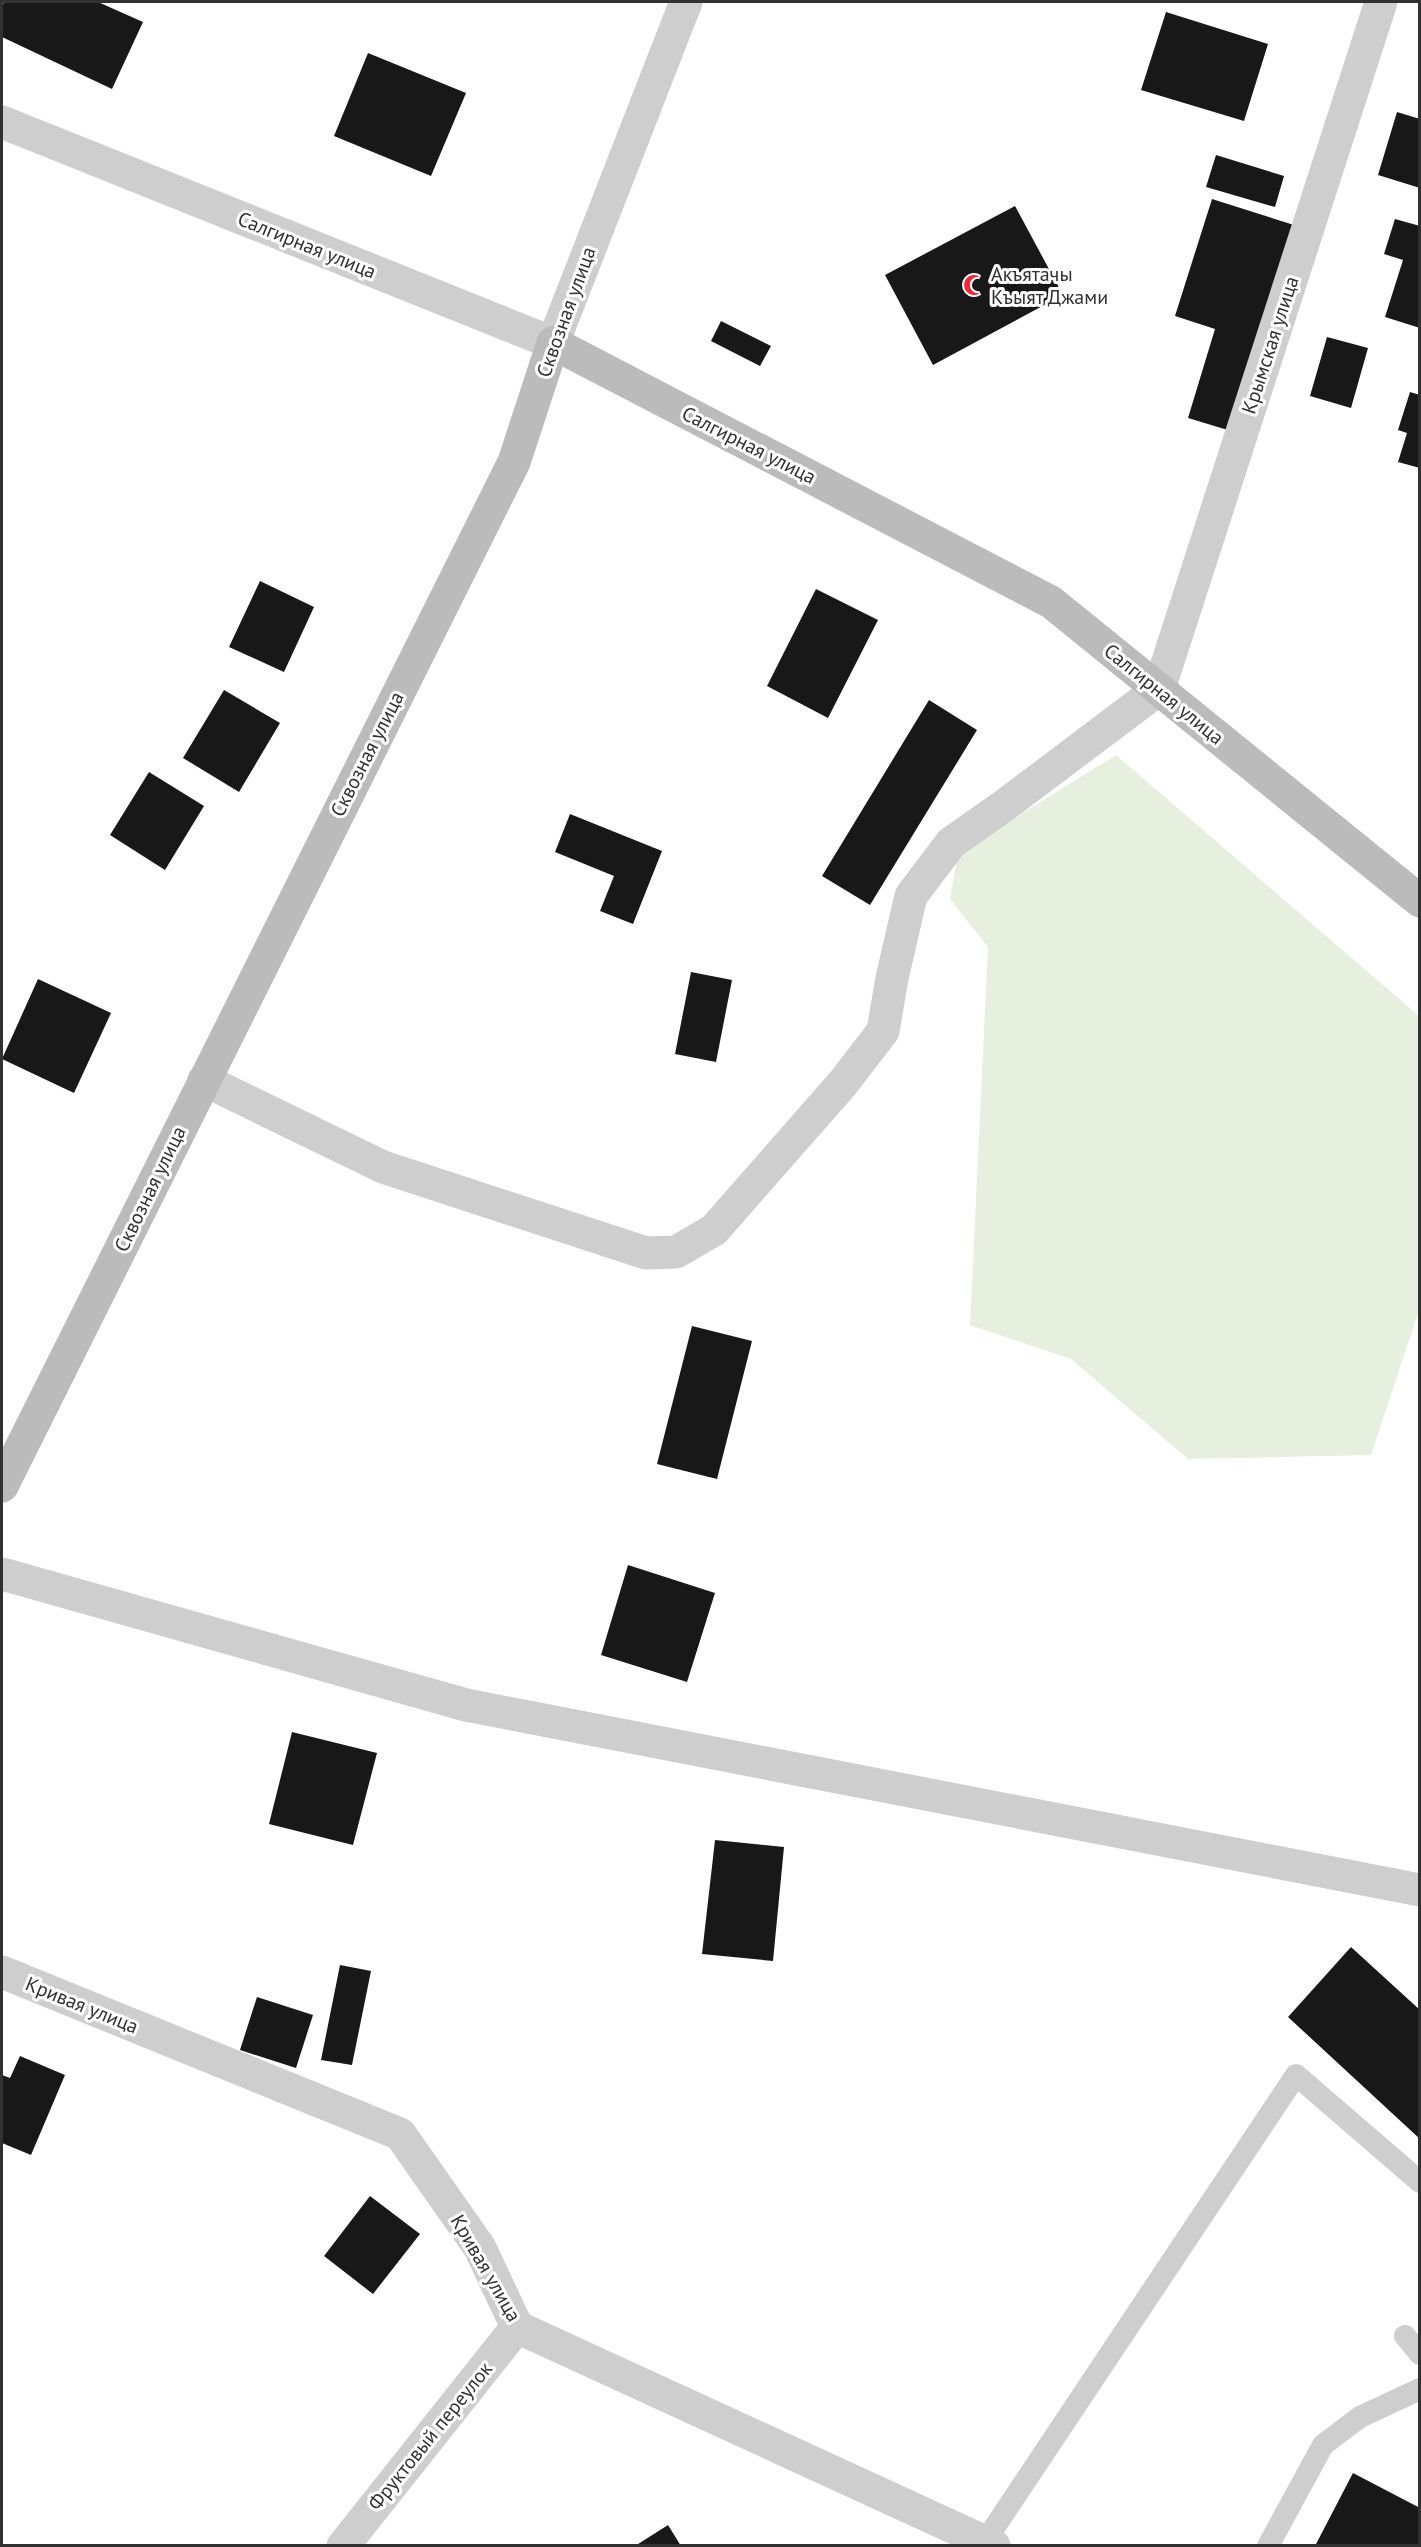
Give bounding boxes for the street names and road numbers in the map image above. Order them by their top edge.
street label: Салгирная улица [234,205,380,285]
street label: Сквозная улица [530,243,602,381]
street label: Крымская улица [1235,273,1305,417]
street label: Салгирная улица [678,400,820,490]
street label: Салгирная улица [1099,638,1229,750]
street label: Сквозная улица [324,687,410,821]
street label: Сквозная улица [108,1122,192,1256]
street label: Кривая улица [22,1971,142,2039]
street label: Кривая улица [445,2210,527,2326]
street label: Фруктовый переулок [362,2356,498,2516]

